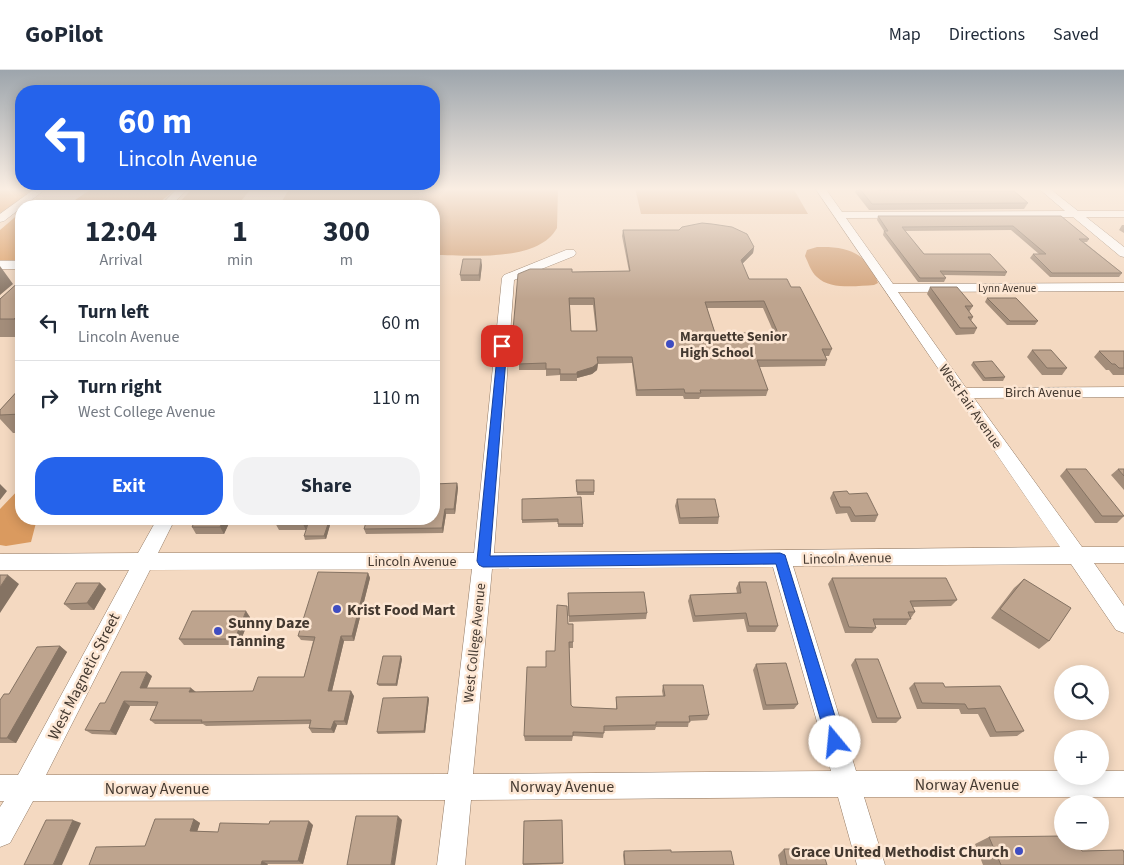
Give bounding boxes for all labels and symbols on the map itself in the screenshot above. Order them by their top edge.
street label: Lynn Avenue [978,281,1037,296]
pin [481,325,523,367]
place label: Marquette Senior High School [680,327,787,363]
marker: Marquette Senior High School [664,338,676,350]
street label: West Fair Avenue [934,360,1007,453]
street label: Birch Avenue [1005,383,1081,403]
street label: Lincoln Avenue [802,548,892,570]
street label: Lincoln Avenue [368,552,456,572]
street label: West College Avenue [459,582,491,704]
place label: Krist Food Mart [347,599,455,621]
marker: Krist Food Mart [331,603,343,615]
street label: West Magnetic Street [42,609,126,744]
place label: Sunny Daze Tanning [228,612,310,652]
marker: Sunny Daze Tanning [212,625,224,637]
position arrow [808,715,860,767]
street label: Norway Avenue [915,774,1019,796]
street label: Norway Avenue [510,776,614,798]
street label: Norway Avenue [105,778,209,800]
place label: Grace United Methodist Church [791,841,1009,863]
marker: Grace United Methodist Church [1013,845,1025,857]

